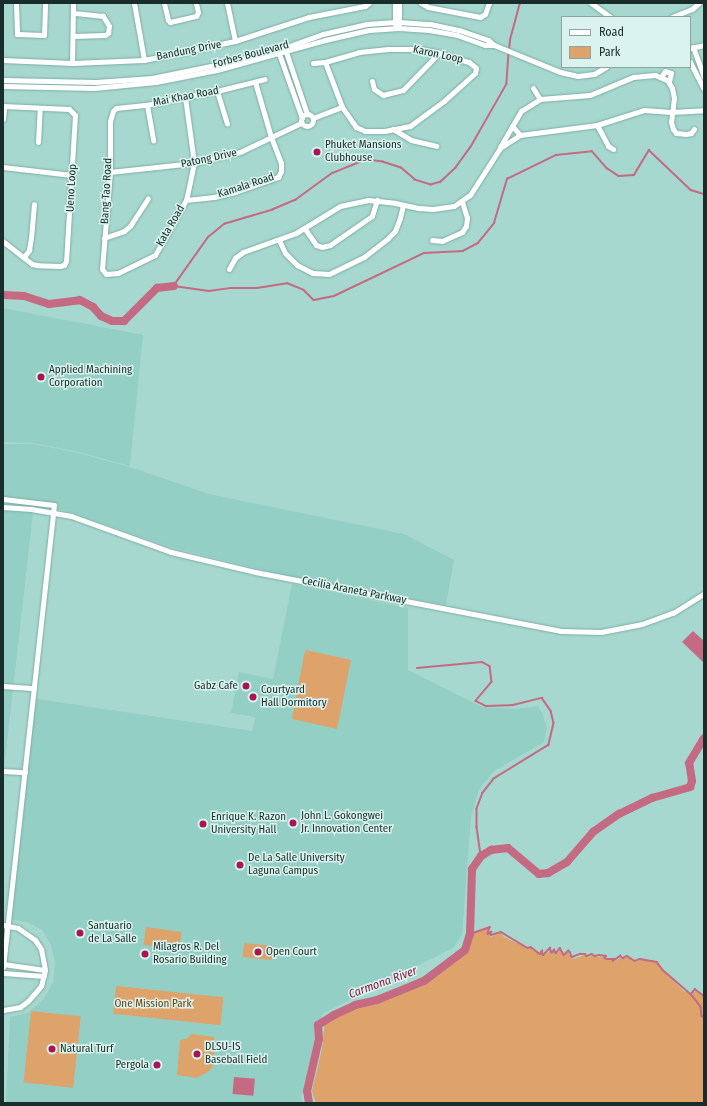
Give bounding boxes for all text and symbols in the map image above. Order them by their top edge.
legend [561,16,691,68]
text: Road [599,25,624,39]
street label: Bandung Drive [155,38,223,64]
street label: Forbes Boulevard [212,39,290,71]
street label: Karon Loop [412,43,464,67]
text: Park [599,45,620,59]
street label: Mai Khao Road [152,84,220,110]
place label: Phuket Mansions Clubhouse [325,139,401,165]
street label: Patong Drive [180,147,238,171]
marker: Phuket Mansions Clubhouse [312,147,322,157]
street label: Bang Tao Road [99,158,115,224]
street label: Ueno Loop [64,164,80,212]
street label: Kamala Road [216,171,276,201]
street label: Kata Road [154,203,188,249]
place label: Applied Machining Corporation [49,364,132,390]
marker: Applied Machining Corporation [36,372,46,382]
street label: Cecilia Araneta Parkway [301,574,407,608]
place label: Gabz Cafe [194,679,238,693]
marker: Gabz Cafe [241,681,251,691]
place label: Courtyard Hall Dormitory [261,684,327,710]
marker: Courtyard Hall Dormitory [248,692,258,702]
place label: John L. Gokongwei Jr. Innovation Center [301,810,392,836]
place label: Enrique K. Razon University Hall [211,811,286,837]
marker: John L. Gokongwei Jr. Innovation Center [288,818,298,828]
marker: Enrique K. Razon University Hall [198,819,208,829]
place label: De La Salle University Laguna Campus [248,852,345,878]
marker: De La Salle University Laguna Campus [235,860,245,870]
place label: Santuario de La Salle [88,920,137,946]
marker: Santuario de La Salle [75,928,85,938]
place label: Milagros R. Del Rosario Building [153,941,227,967]
place label: Open Court [266,945,317,959]
marker: Open Court [253,947,263,957]
marker: Milagros R. Del Rosario Building [140,949,150,959]
water label: Carmona River [347,964,419,1002]
park label: One Mission Park [114,997,192,1011]
place label: DLSU-IS Baseball Field [205,1041,267,1067]
place label: Natural Turf [60,1042,113,1056]
marker: Natural Turf [47,1044,57,1054]
marker: DLSU-IS Baseball Field [192,1049,202,1059]
place label: Pergola [115,1058,149,1072]
marker: Pergola [152,1060,162,1070]

